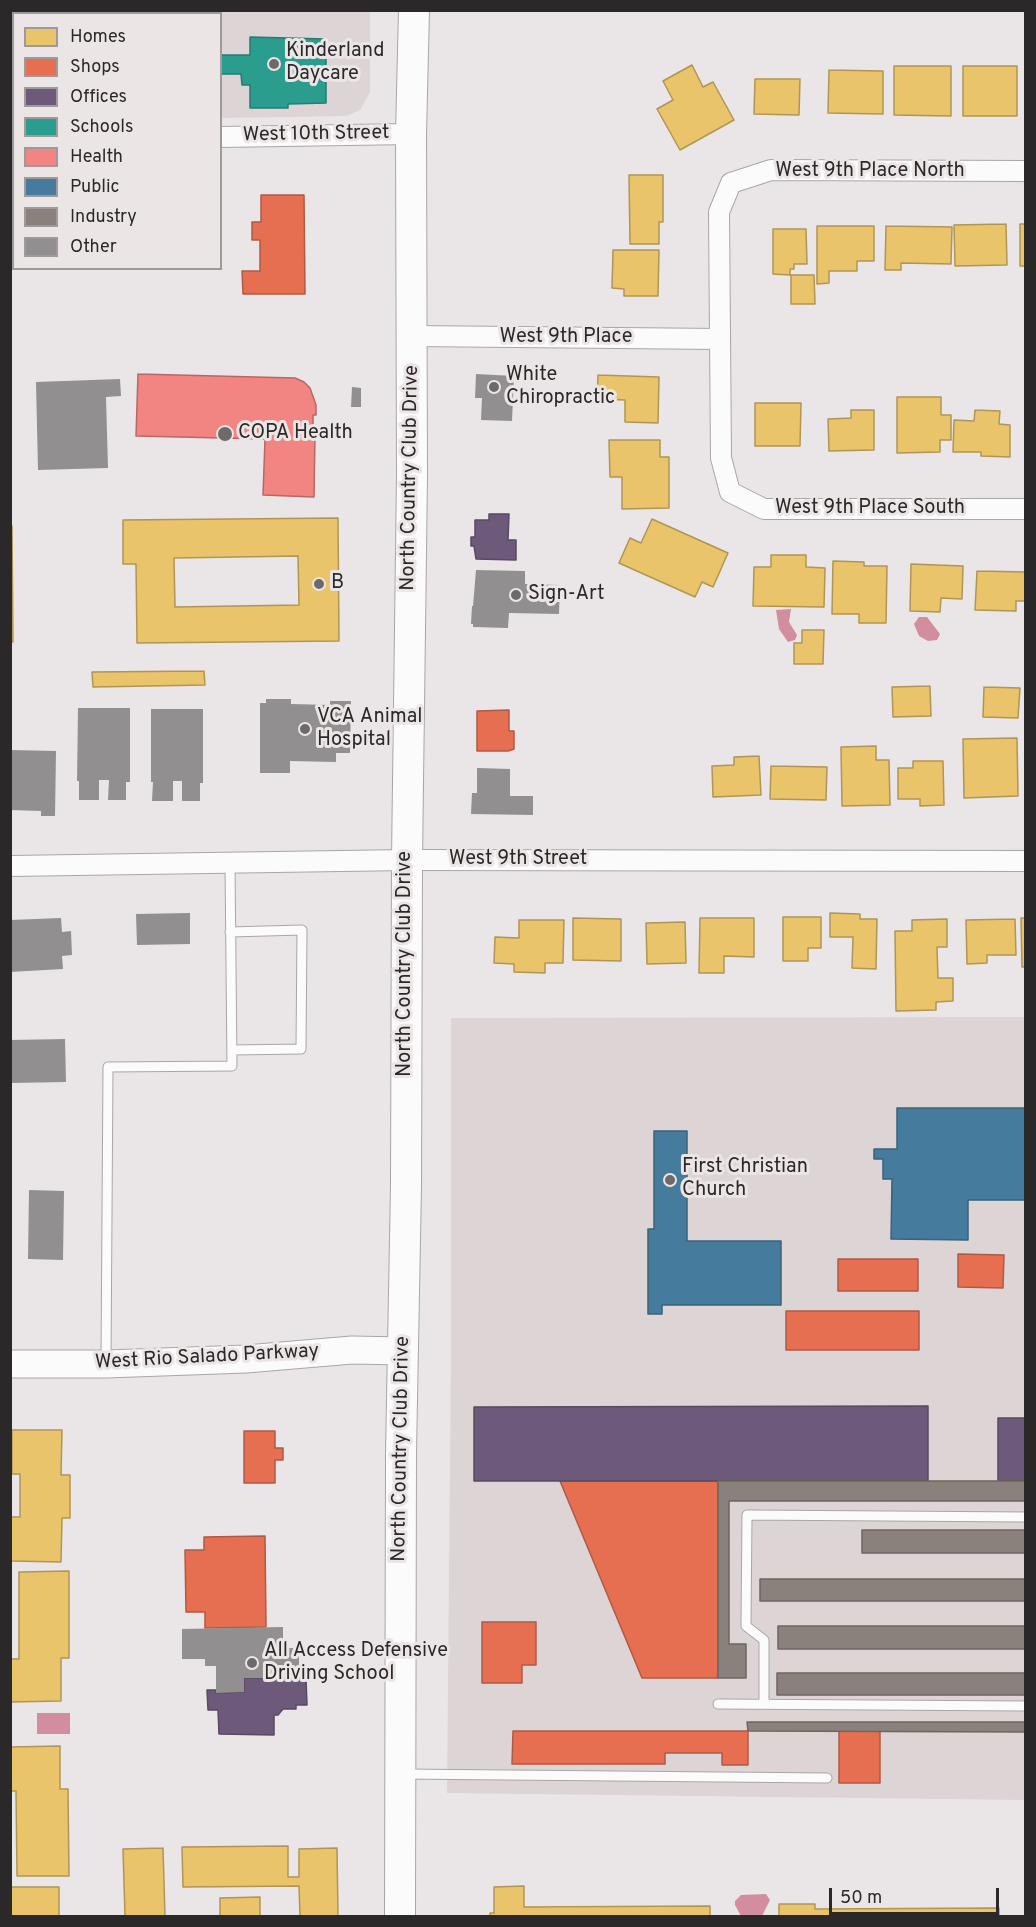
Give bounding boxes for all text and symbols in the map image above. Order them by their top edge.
legend [12,12,222,270]
text: Homes [70,26,126,49]
place label: Kinderland Daycare [286,40,385,87]
text: Shops [70,56,120,79]
marker: Kinderland Daycare [267,57,281,71]
text: Offices [70,86,127,109]
text: Schools [70,116,133,139]
street label: West 10th Street [242,122,390,148]
text: Health [70,146,123,169]
street label: West 9th Place North [775,160,965,184]
text: Public [70,176,120,199]
text: Industry [70,206,137,229]
text: Other [70,236,117,259]
street label: West 9th Place [499,326,633,350]
place label: White Chiropractic [506,364,615,411]
street label: North Country Club Drive [397,365,425,591]
marker: White Chiropractic [487,380,501,394]
place label: COPA Health [238,422,353,446]
marker: COPA Health [216,425,234,443]
street label: West 9th Place South [775,497,965,521]
place label: B [331,572,344,596]
marker: B [312,577,326,591]
place label: Sign-Art [528,583,605,607]
marker: Sign-Art [509,588,523,602]
place label: VCA Animal Hospital [317,706,423,753]
marker: VCA Animal Hospital [298,722,312,736]
street label: West 9th Street [449,848,587,872]
street label: North Country Club Drive [394,851,418,1077]
place label: First Christian Church [682,1156,808,1203]
marker: First Christian Church [663,1173,677,1187]
street label: North Country Club Drive [388,1336,416,1562]
street label: West Rio Salado Parkway [94,1340,320,1376]
place label: All Access Defensive Driving School [264,1640,448,1687]
marker: All Access Defensive Driving School [245,1656,259,1670]
scale bar [832,1876,1002,1914]
text: 50 m [840,1887,882,1910]

